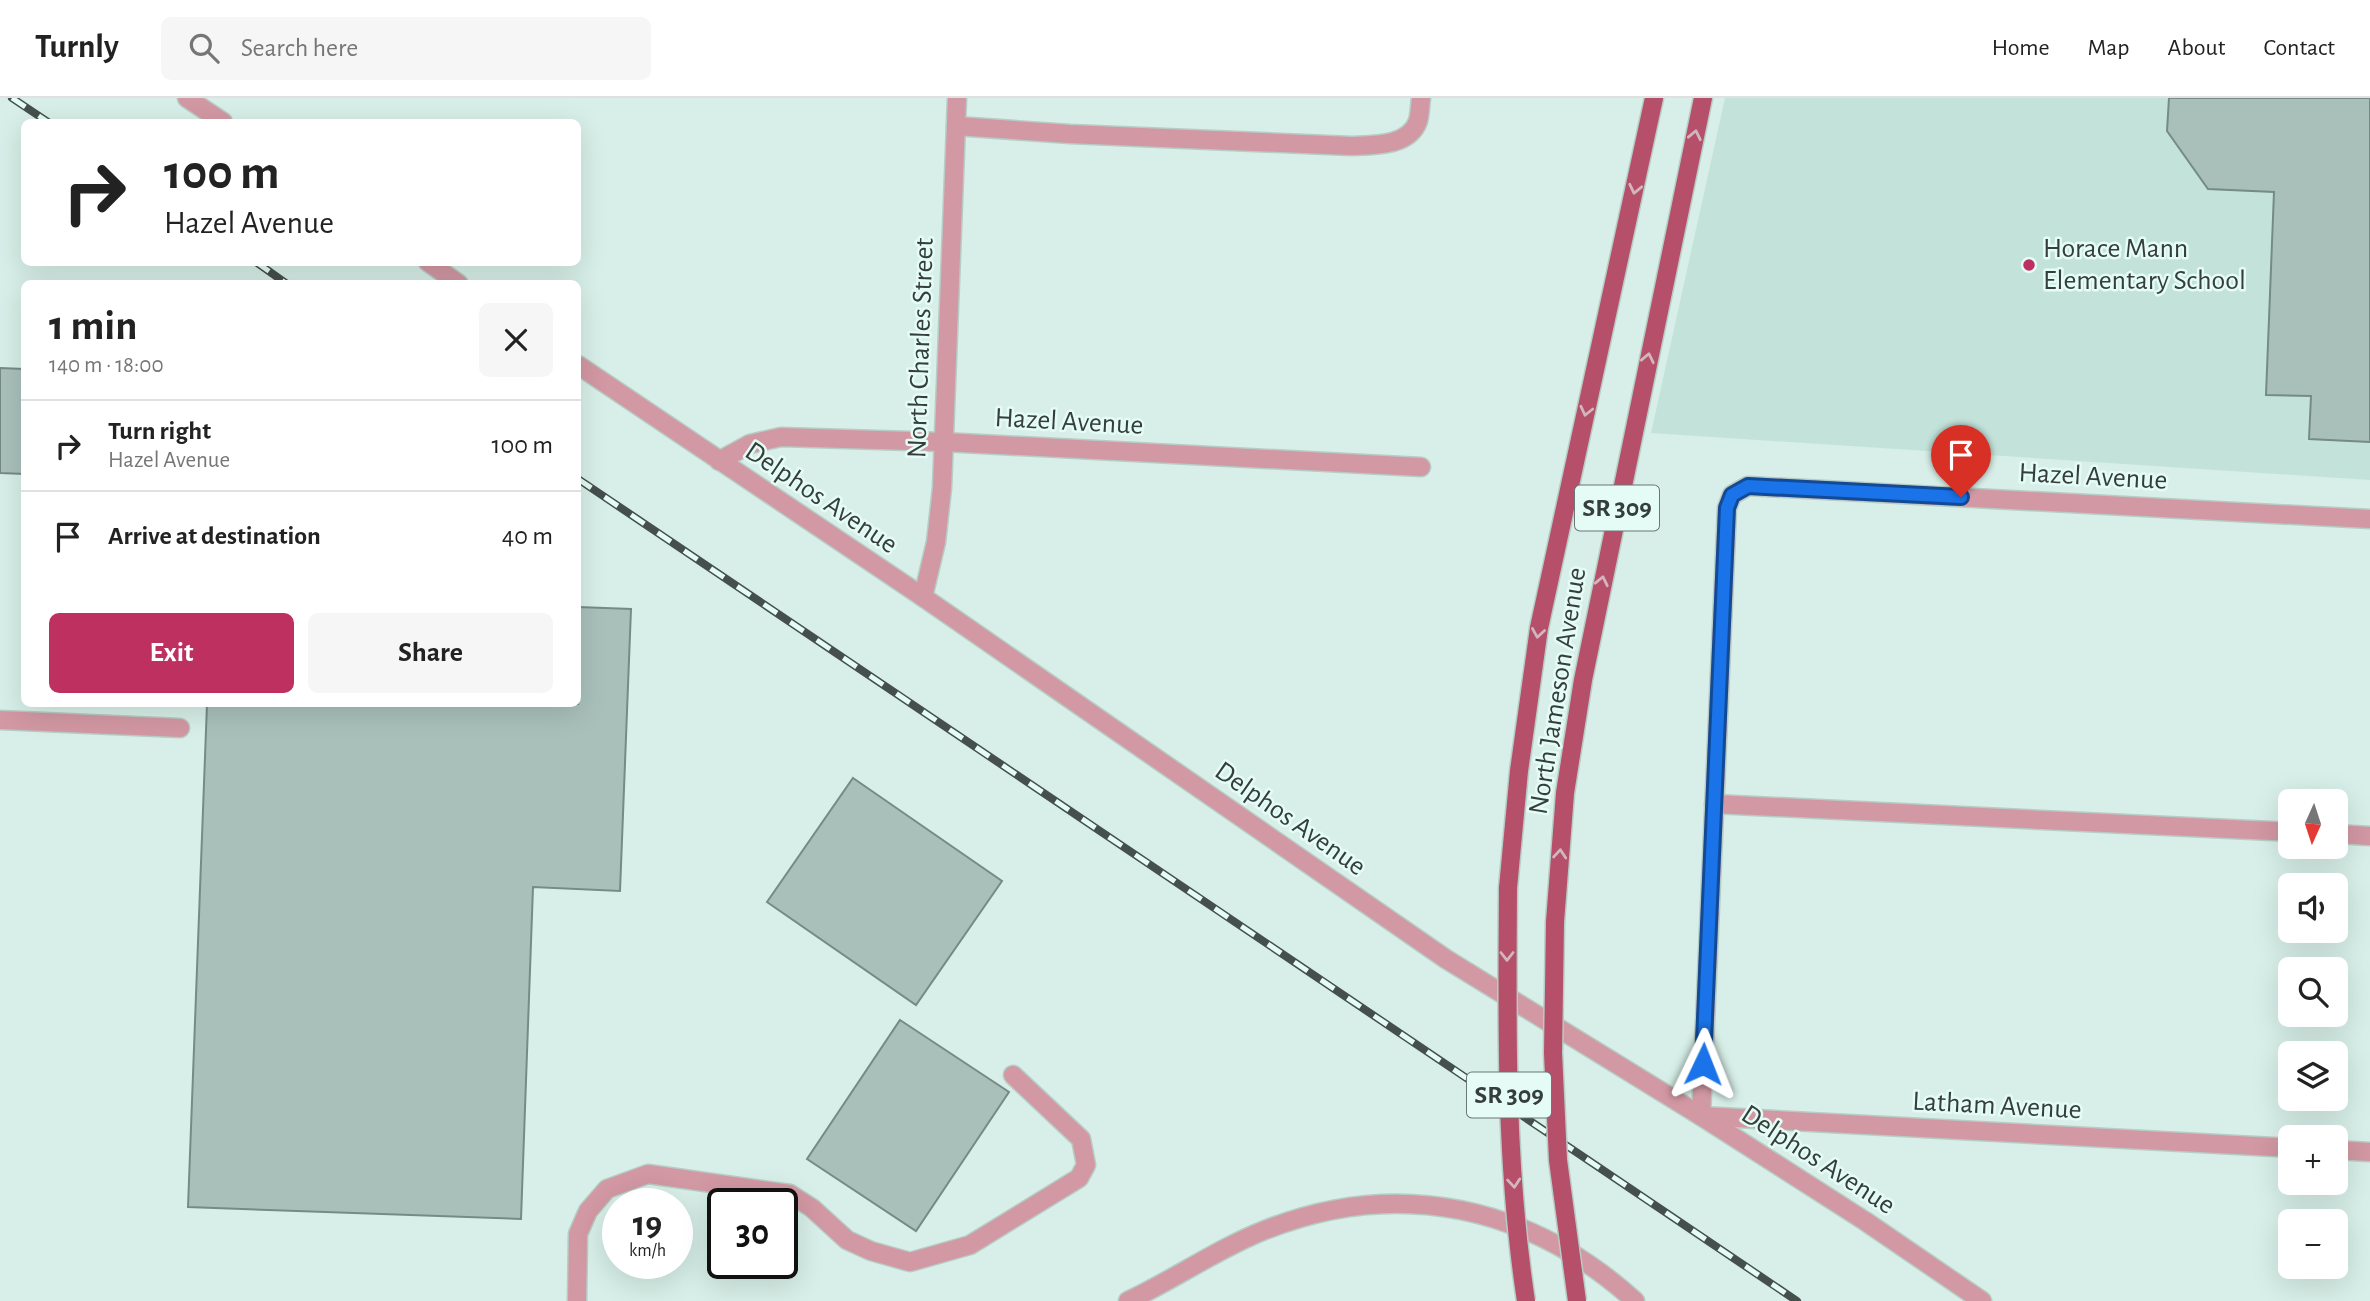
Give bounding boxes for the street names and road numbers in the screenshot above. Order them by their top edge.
street label: North Charles Street [903,237,939,459]
street label: Hazel Avenue [994,404,1144,440]
street label: Delphos Avenue [740,437,902,559]
street label: Hazel Avenue [2018,459,2168,495]
road number: SR 309 [1575,486,1659,530]
street label: North Jameson Avenue [1525,565,1591,817]
street label: Delphos Avenue [1209,757,1371,881]
road number: SR 309 [1467,1072,1551,1118]
street label: Latham Avenue [1912,1088,2082,1124]
street label: Delphos Avenue [1736,1100,1900,1220]

